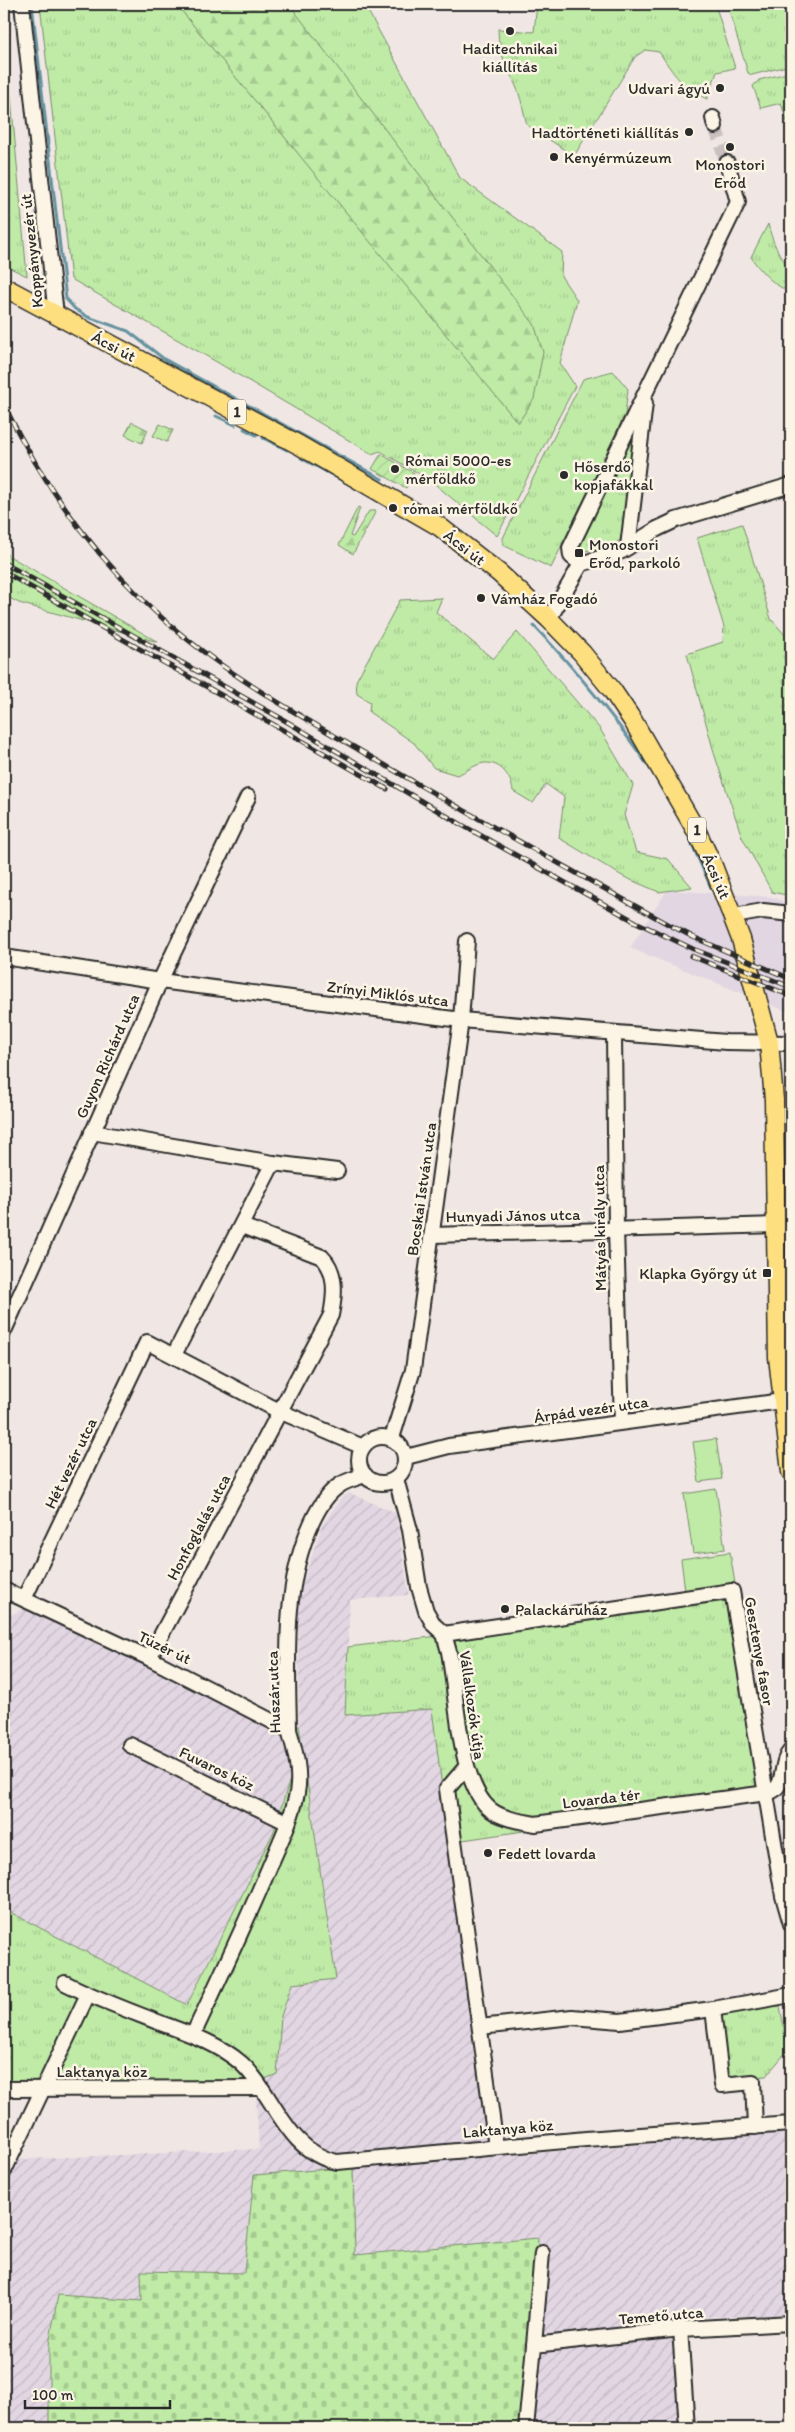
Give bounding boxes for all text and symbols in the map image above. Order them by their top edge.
marker: Haditechnikai kiállítás [504,25,516,37]
place label: Haditechnikai kiállítás [463,39,557,76]
place label: Udvari ágyú [628,79,710,98]
marker: Udvari ágyú [714,82,726,94]
place label: Hadtörténeti kiállítás [531,123,679,142]
marker: Hadtörténeti kiállítás [683,126,695,138]
marker: Monostori Erőd [724,141,736,153]
place label: Kenyérmúzeum [564,148,672,167]
marker: Kenyérmúzeum [548,151,560,163]
place label: Monostori Erőd [695,155,765,192]
street label: Koppányvezér út [16,193,47,309]
street label: Ácsi út [88,327,139,366]
road number: 1 [228,400,246,424]
place label: Római 5000-es mérföldkő [405,451,511,488]
place label: Hőserdő kopjafákkal [574,457,654,494]
marker: Római 5000-es mérföldkő [389,463,401,475]
marker: Hőserdő kopjafákkal [558,469,570,481]
place label: római mérföldkő [403,499,518,518]
marker: római mérföldkő [387,502,399,514]
street label: Ácsi út [440,525,489,569]
place label: Monostori Erőd, parkoló [589,535,681,572]
marker: Monostori Erőd, parkoló [573,547,585,559]
place label: Vámház Fogadó [491,589,598,608]
marker: Vámház Fogadó [475,592,487,604]
road number: 1 [688,818,706,842]
street label: Ácsi út [699,851,735,902]
street label: Zrínyi Miklós utca [326,977,450,1010]
street label: Guyon Richárd utca [71,991,144,1121]
street label: Bocskai István utca [403,1121,440,1257]
street label: Mátyás király utca [589,1164,610,1291]
street label: Hunyadi János utca [445,1205,581,1226]
place label: Klapka Győrgy út [639,1264,757,1283]
marker: Klapka Győrgy út [761,1267,773,1279]
street label: Árpád vezér utca [533,1392,650,1427]
street label: Hét vezér utca [40,1414,101,1512]
street label: Honfoglalás utca [163,1471,234,1583]
street label: Gesztenye fasor [741,1595,778,1707]
place label: Palackáruház [515,1600,608,1619]
marker: Palackáruház [499,1603,511,1615]
street label: Tüzér út [135,1627,194,1668]
street label: Vállalkozók útja [455,1649,490,1761]
street label: Huszár utca [263,1650,284,1734]
street label: Fuvaros köz [176,1742,258,1795]
street label: Lovarda tér [561,1784,641,1813]
place label: Fedett lovarda [498,1844,596,1863]
marker: Fedett lovarda [482,1847,494,1859]
street label: Laktanya köz [57,2062,148,2081]
street label: Laktanya köz [462,2115,555,2142]
street label: Temető utca [618,2302,705,2329]
scale bar [25,2377,170,2409]
text: 100 m [32,2386,74,2404]

